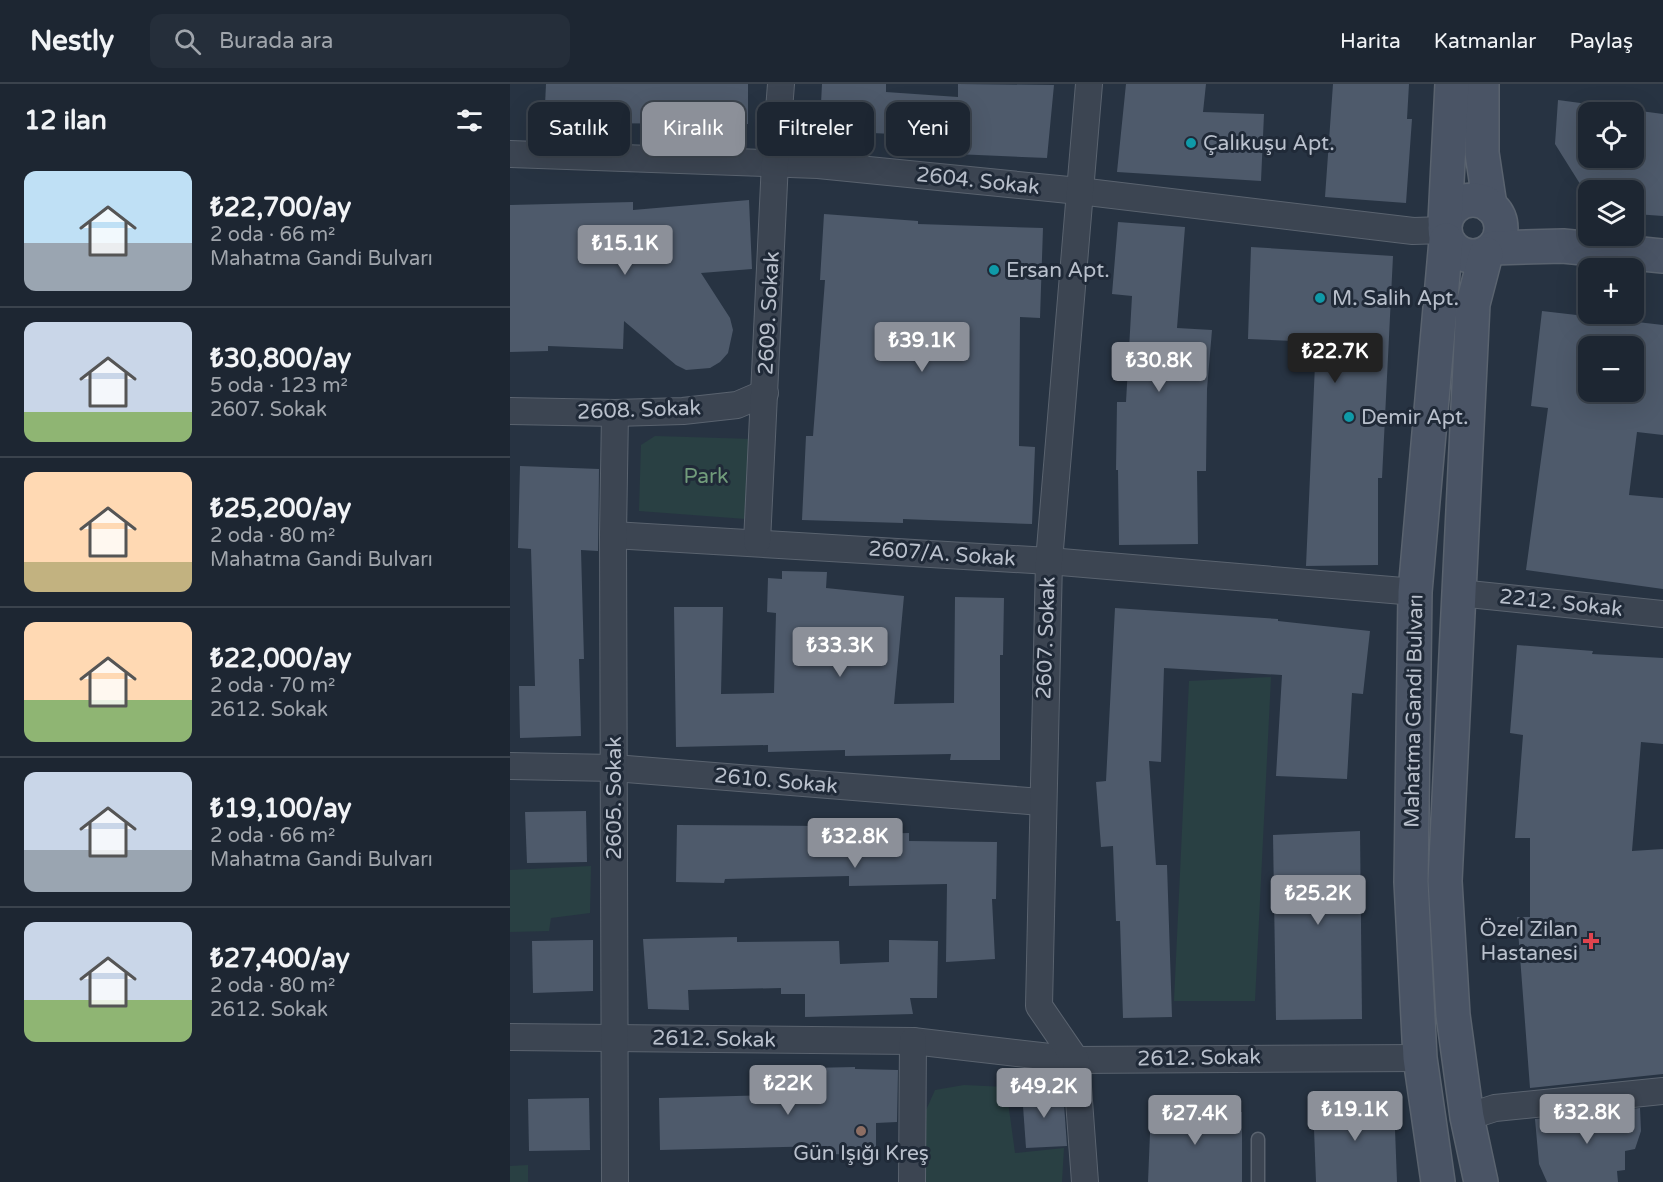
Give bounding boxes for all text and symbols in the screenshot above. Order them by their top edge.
search box [150,14,570,68]
text: Nestly [30,24,114,58]
icon: search [171,25,204,58]
text: Burada ara [219,28,333,54]
text: Harita [1340,29,1401,54]
text: Katmanlar [1434,29,1536,54]
text: Paylaş [1569,29,1633,54]
chip: Satılık [528,102,630,156]
chip: Kiralık [642,102,745,156]
chip: Filtreler [757,102,874,156]
chip: Yeni [886,102,970,156]
map controls [1578,102,1644,402]
button: locate [1578,102,1644,168]
icon: filters [453,104,486,137]
text: 12 ilan [24,105,107,136]
place label: Çalıkuşu Apt. [1203,131,1335,156]
marker: Çalıkuşu Apt. [1184,136,1198,150]
street label: 2604. Sokak [915,162,1041,200]
button: layers [1578,180,1644,246]
text: ₺22,700/ay [210,192,351,223]
icon: home [72,195,144,267]
text: 2 oda · 66 m² [210,223,335,247]
pin: ₺15.1K [576,225,674,276]
text: ₺15.1K [592,232,658,256]
text: Mahatma Gandi Bulvarı [210,247,433,271]
street label: 2609. Sokak [753,251,785,375]
place label: Ersan Apt. [1006,258,1110,283]
button: + [1578,258,1644,324]
marker: Ersan Apt. [987,263,1001,277]
place label: M. Salih Apt. [1332,286,1459,311]
marker: M. Salih Apt. [1313,291,1327,305]
pin: ₺39.1K [873,322,971,373]
text: ₺39.1K [889,329,955,353]
pin: ₺22.7K [1286,333,1384,384]
button: − [1578,336,1644,402]
text: ₺22.7K [1302,340,1368,364]
pin: ₺30.8K [1110,342,1208,393]
text: ₺30,800/ay [210,343,351,374]
icon: home [72,346,144,418]
text: ₺30.8K [1126,349,1192,373]
text: 5 oda · 123 m² [210,374,348,398]
street label: 2608. Sokak [577,395,701,425]
text: 2607. Sokak [210,398,327,422]
place label: Demir Apt. [1361,405,1468,430]
marker: Demir Apt. [1342,410,1356,424]
park label: Park [684,464,728,489]
text: ₺25,200/ay [210,493,351,524]
icon: home [72,496,144,568]
text: 2 oda · 80 m² [210,524,335,548]
street label: 2607/A. Sokak [868,536,1016,572]
text: Mahatma Gandi Bulvarı [210,548,433,572]
street label: 2607. Sokak [1031,576,1061,700]
street label: 2212. Sokak [1498,584,1624,622]
street label: Mahatma Gandi Bulvarı [1399,594,1429,828]
pin: ₺33.3K [791,627,889,678]
text: ₺33.3K [807,634,873,658]
text: ₺22,000/ay [210,643,351,674]
icon: home [72,646,144,718]
text: 2 oda · 70 m² [210,674,335,698]
text: 2612. Sokak [210,698,328,722]
street label: 2605. Sokak [602,736,627,860]
street label: 2610. Sokak [713,763,839,799]
text: ₺19,100/ay [210,793,351,824]
icon: home [72,796,144,868]
pin: ₺32.8K [806,818,904,869]
text: 2 oda · 66 m² [210,824,335,848]
text: ₺32.8K [822,825,888,849]
text: Mahatma Gandi Bulvarı [210,848,433,872]
pin: ₺25.2K [1269,875,1367,926]
text: ₺25.2K [1285,882,1351,906]
place label: Özel Zilan Hastanesi [1479,917,1578,966]
marker: Özel Zilan Hastanesi [1582,932,1600,950]
text: ₺27,400/ay [210,943,350,974]
icon: home [72,946,144,1018]
text: 2 oda · 80 m² [210,974,335,998]
text: 2612. Sokak [210,998,328,1022]
street label: 2612. Sokak [652,1025,776,1053]
street label: 2612. Sokak [1137,1044,1261,1072]
pin: ₺22K [752,1065,824,1116]
pin: ₺49.2K [995,1068,1093,1119]
text: ₺22K [763,1072,813,1096]
text: ₺49.2K [1011,1075,1077,1099]
pin: ₺19.1K [1306,1091,1404,1142]
pin: ₺32.8K [1538,1094,1636,1145]
pin: ₺27.4K [1146,1095,1244,1146]
text: ₺19.1K [1322,1098,1388,1122]
text: ₺32.8K [1554,1101,1620,1125]
text: ₺27.4K [1162,1102,1228,1126]
marker: Gün Işığı Kreş [854,1124,868,1138]
place label: Gün Işığı Kreş [793,1141,929,1166]

